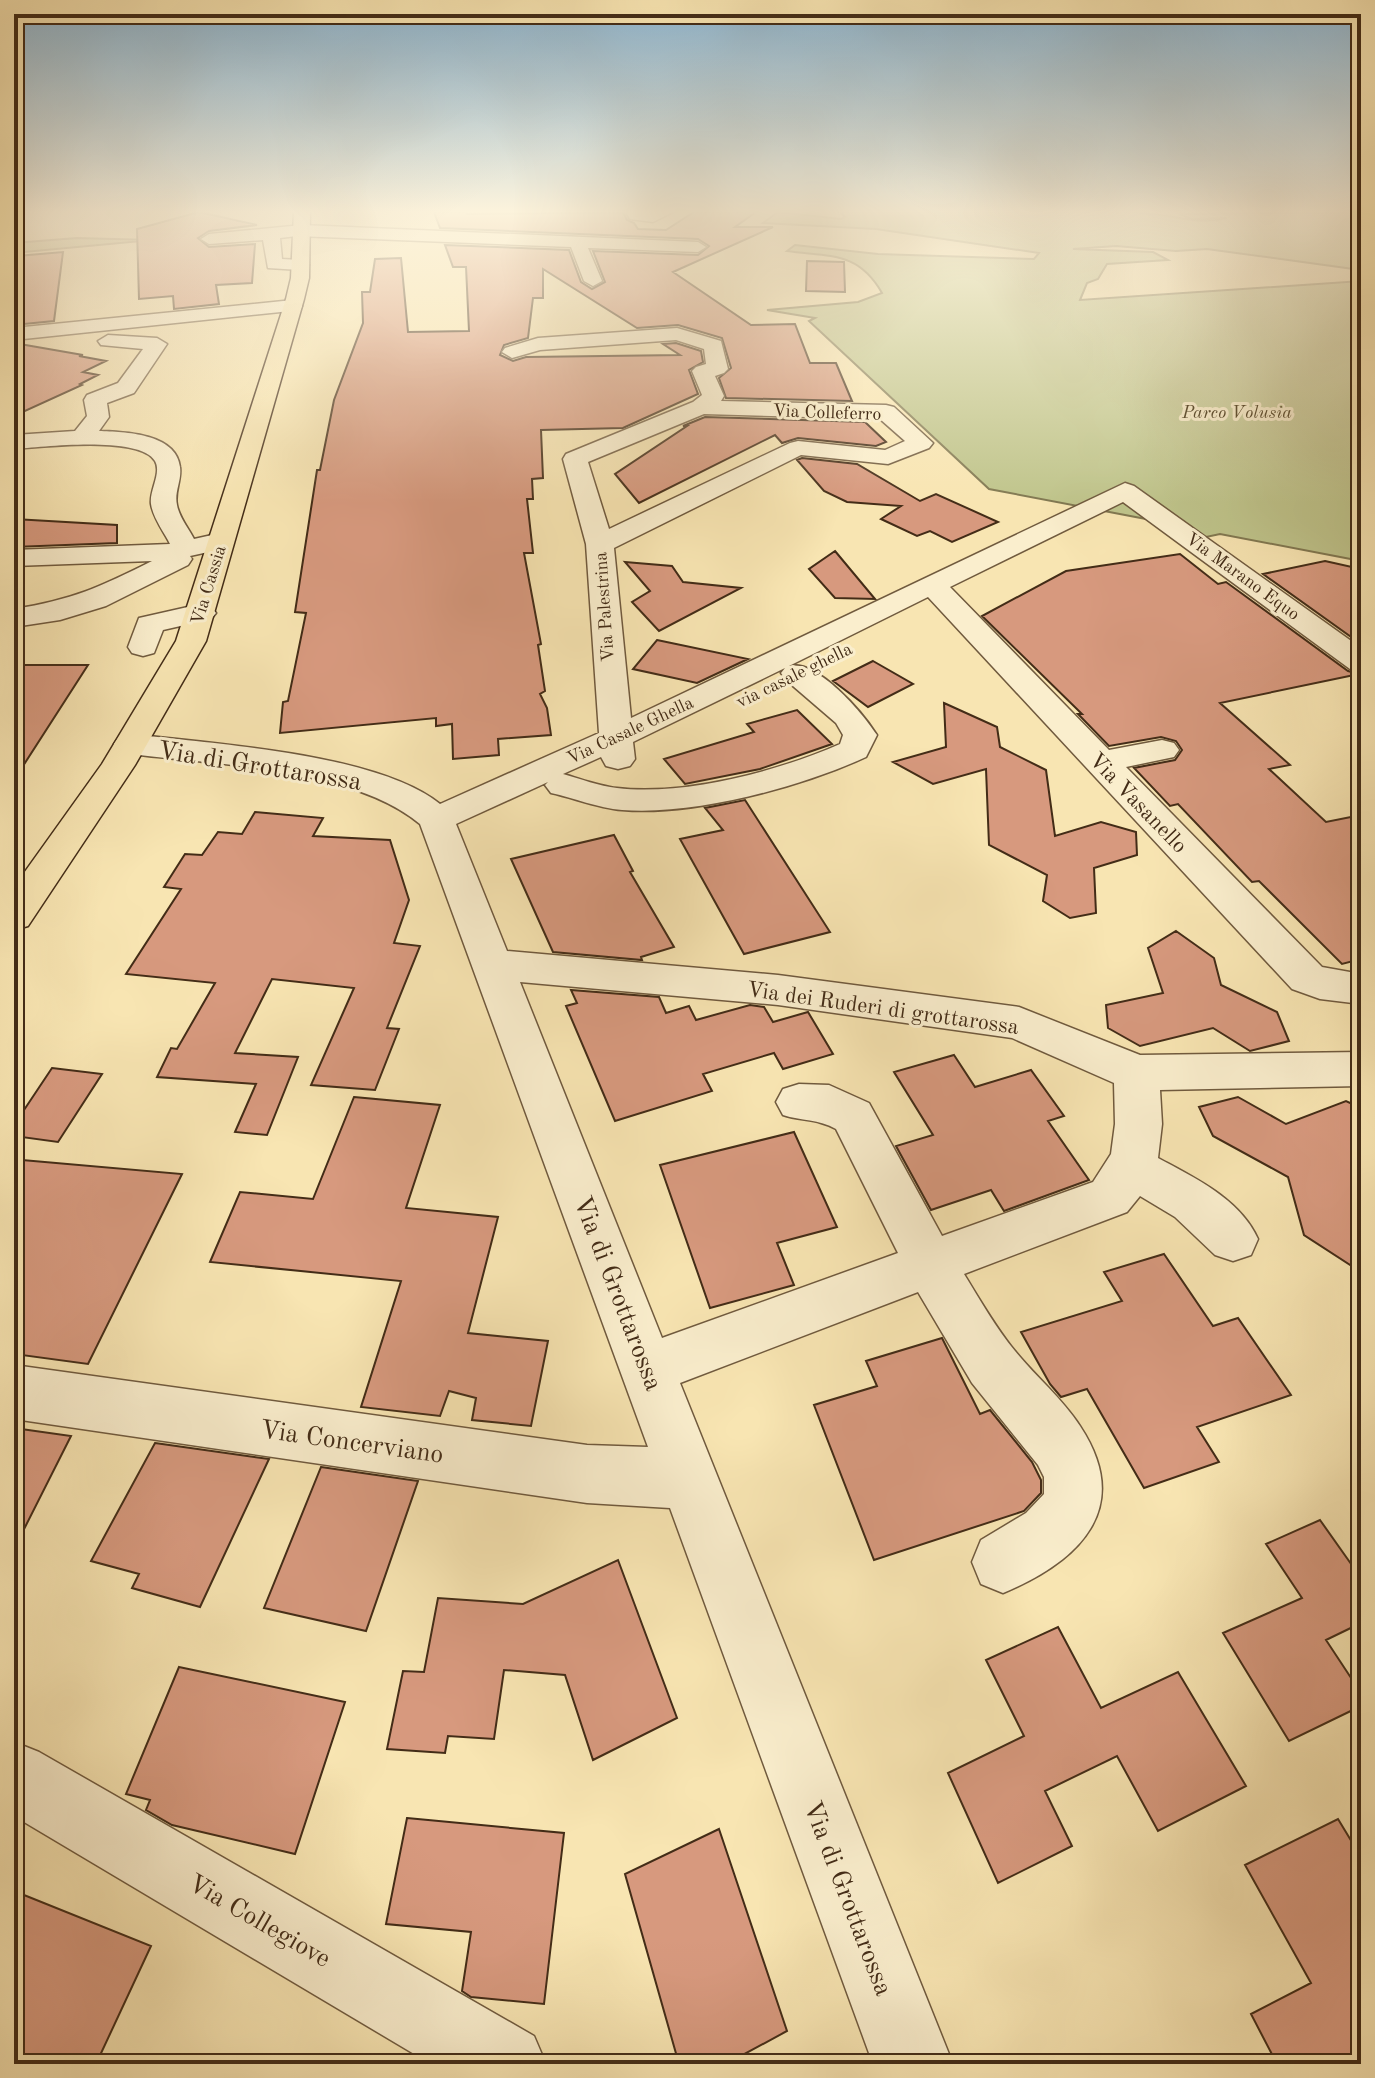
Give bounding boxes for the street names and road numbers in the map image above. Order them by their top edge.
street label: Via Colleferro [772,402,882,424]
street label: Via Marano Equo [1182,530,1303,624]
street label: Via Cassia [188,543,230,627]
street label: Via Palestrina [592,551,618,663]
street label: via casale ghella [734,640,855,712]
street label: Via Casale Ghella [564,694,697,768]
street label: Via di Grottarossa [156,738,364,796]
street label: Via Vasanello [1084,749,1191,858]
street label: Via dei Ruderi di grottarossa [745,979,1020,1039]
street label: Via di Grottarossa [568,1193,666,1395]
street label: Via Concerviano [258,1417,445,1469]
street label: Via di Grottarossa [798,1798,896,2000]
street label: Via Collegiove [183,1871,335,1973]

